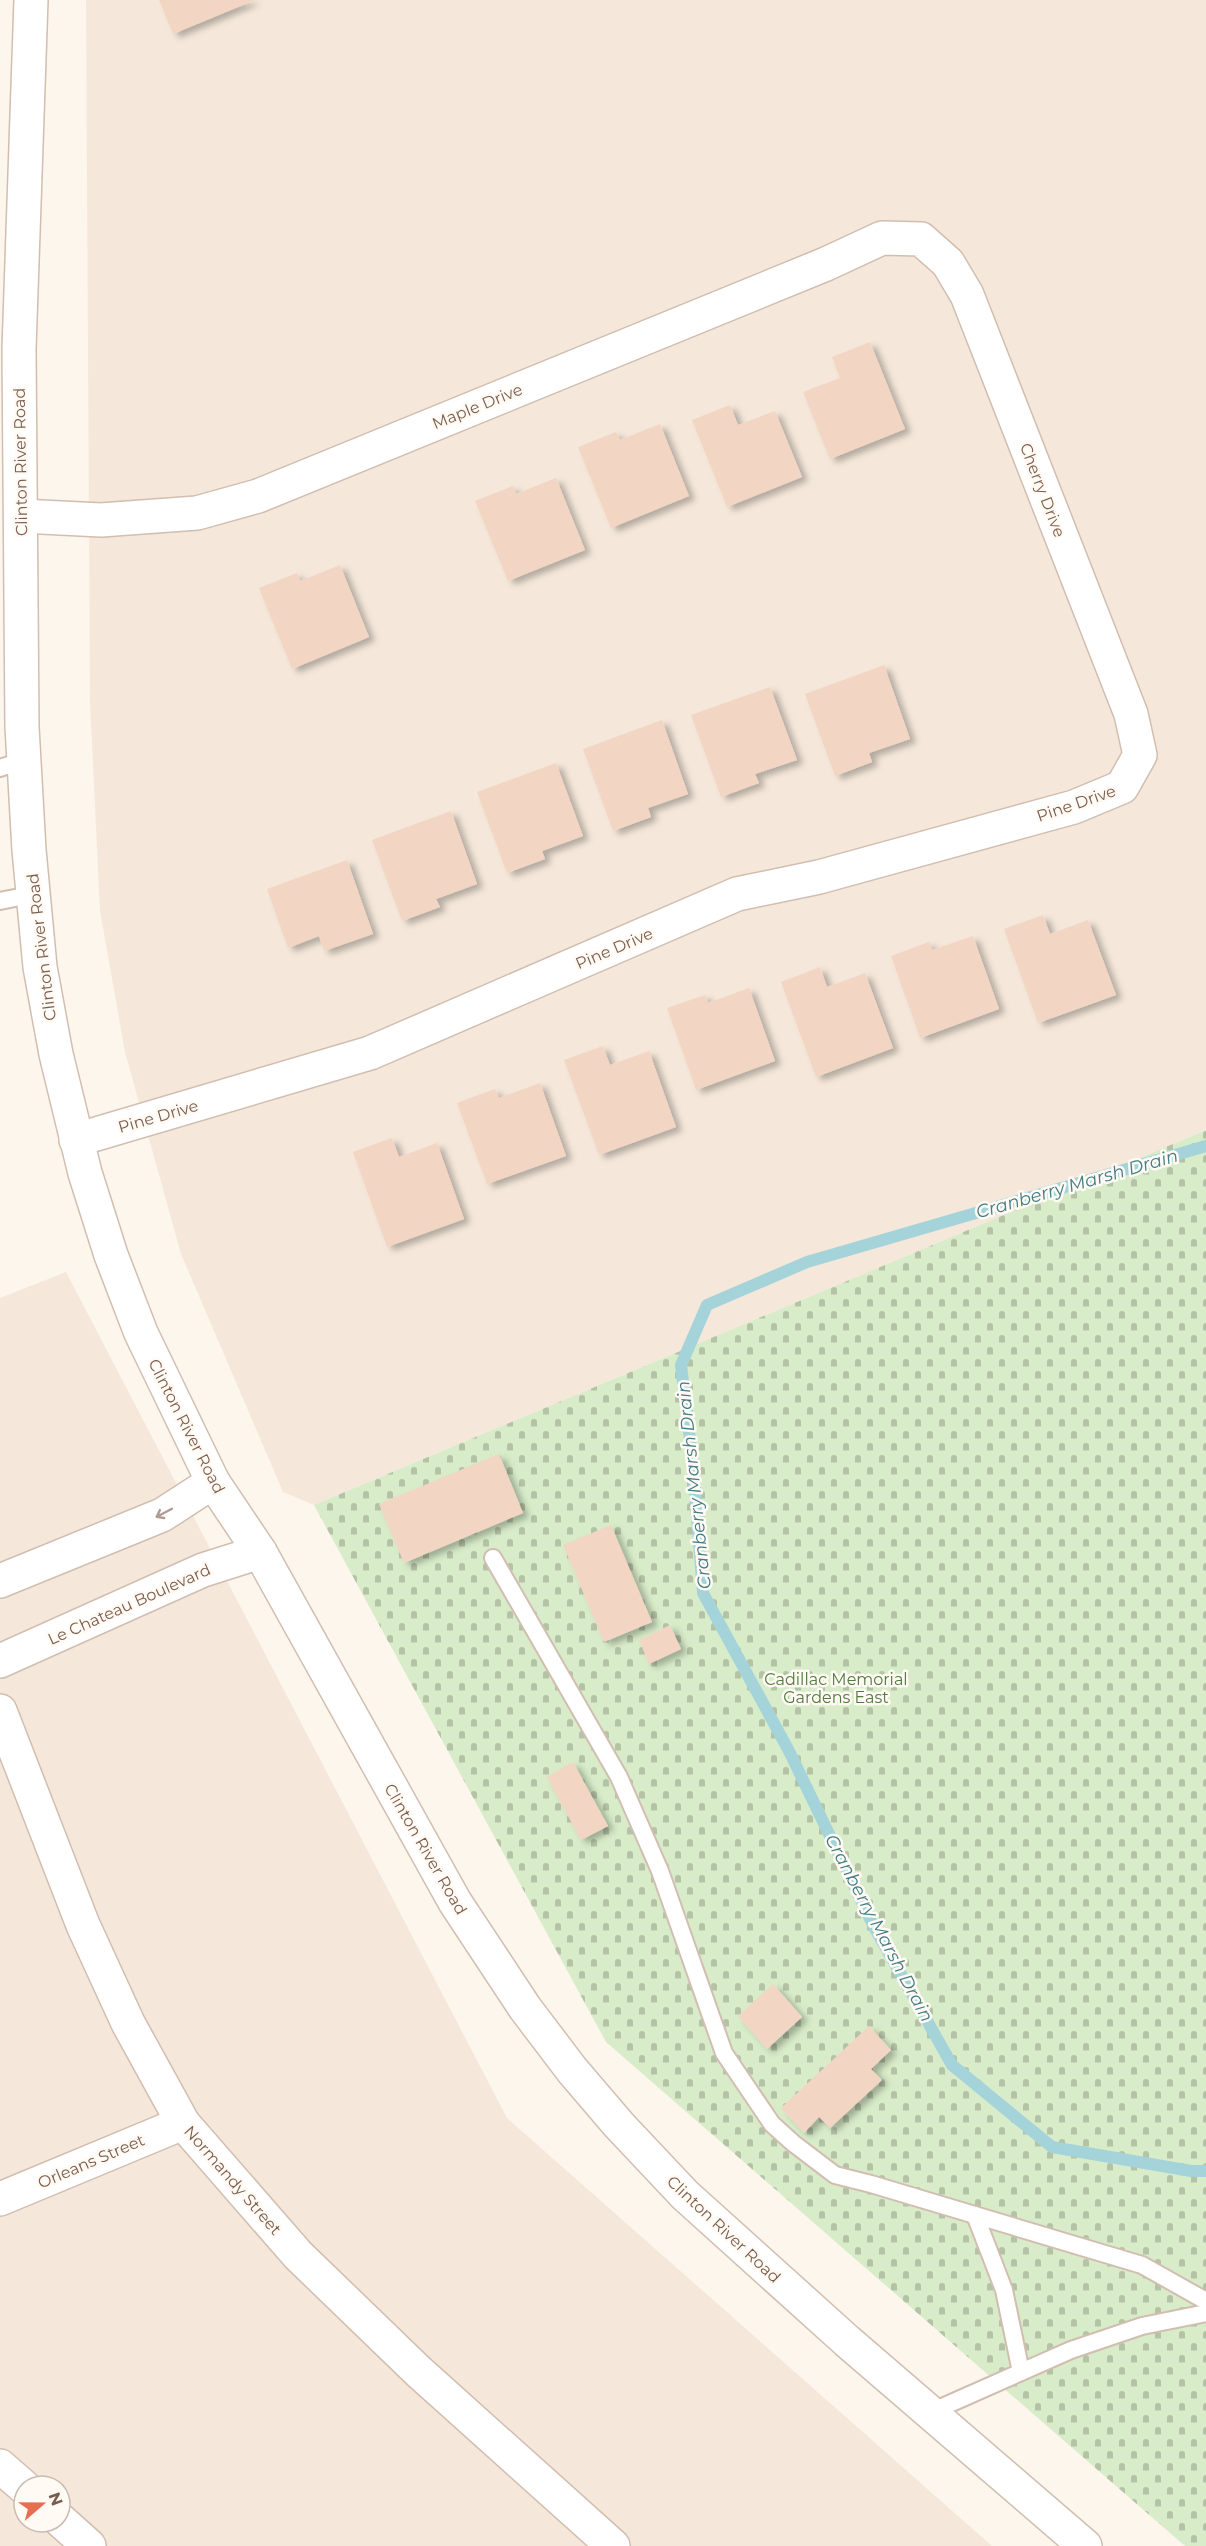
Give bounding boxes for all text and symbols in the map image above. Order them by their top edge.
street label: Maple Drive [429,380,525,433]
street label: Clinton River Road [10,388,31,536]
street label: Cherry Drive [1016,440,1069,540]
street label: Pine Drive [1034,781,1118,826]
street label: Clinton River Road [23,872,60,1022]
street label: Pine Drive [573,924,656,973]
street label: Pine Drive [116,1096,200,1137]
water label: Cranberry Marsh Drain [973,1145,1181,1223]
street label: Clinton River Road [144,1356,229,1497]
water label: Cranberry Marsh Drain [672,1380,716,1590]
one-way arrow [155,1508,173,1519]
street label: Le Chateau Boulevard [45,1560,214,1649]
park label: Cadillac Memorial Gardens East [764,1670,908,1707]
street label: Clinton River Road [380,1780,471,1918]
water label: Cranberry Marsh Drain [820,1830,938,2026]
street label: Normandy Street [180,2122,286,2239]
street label: Orleans Street [35,2130,148,2192]
street label: Clinton River Road [663,2172,784,2287]
north arrow [12,2474,72,2534]
text: N [44,2490,67,2508]

